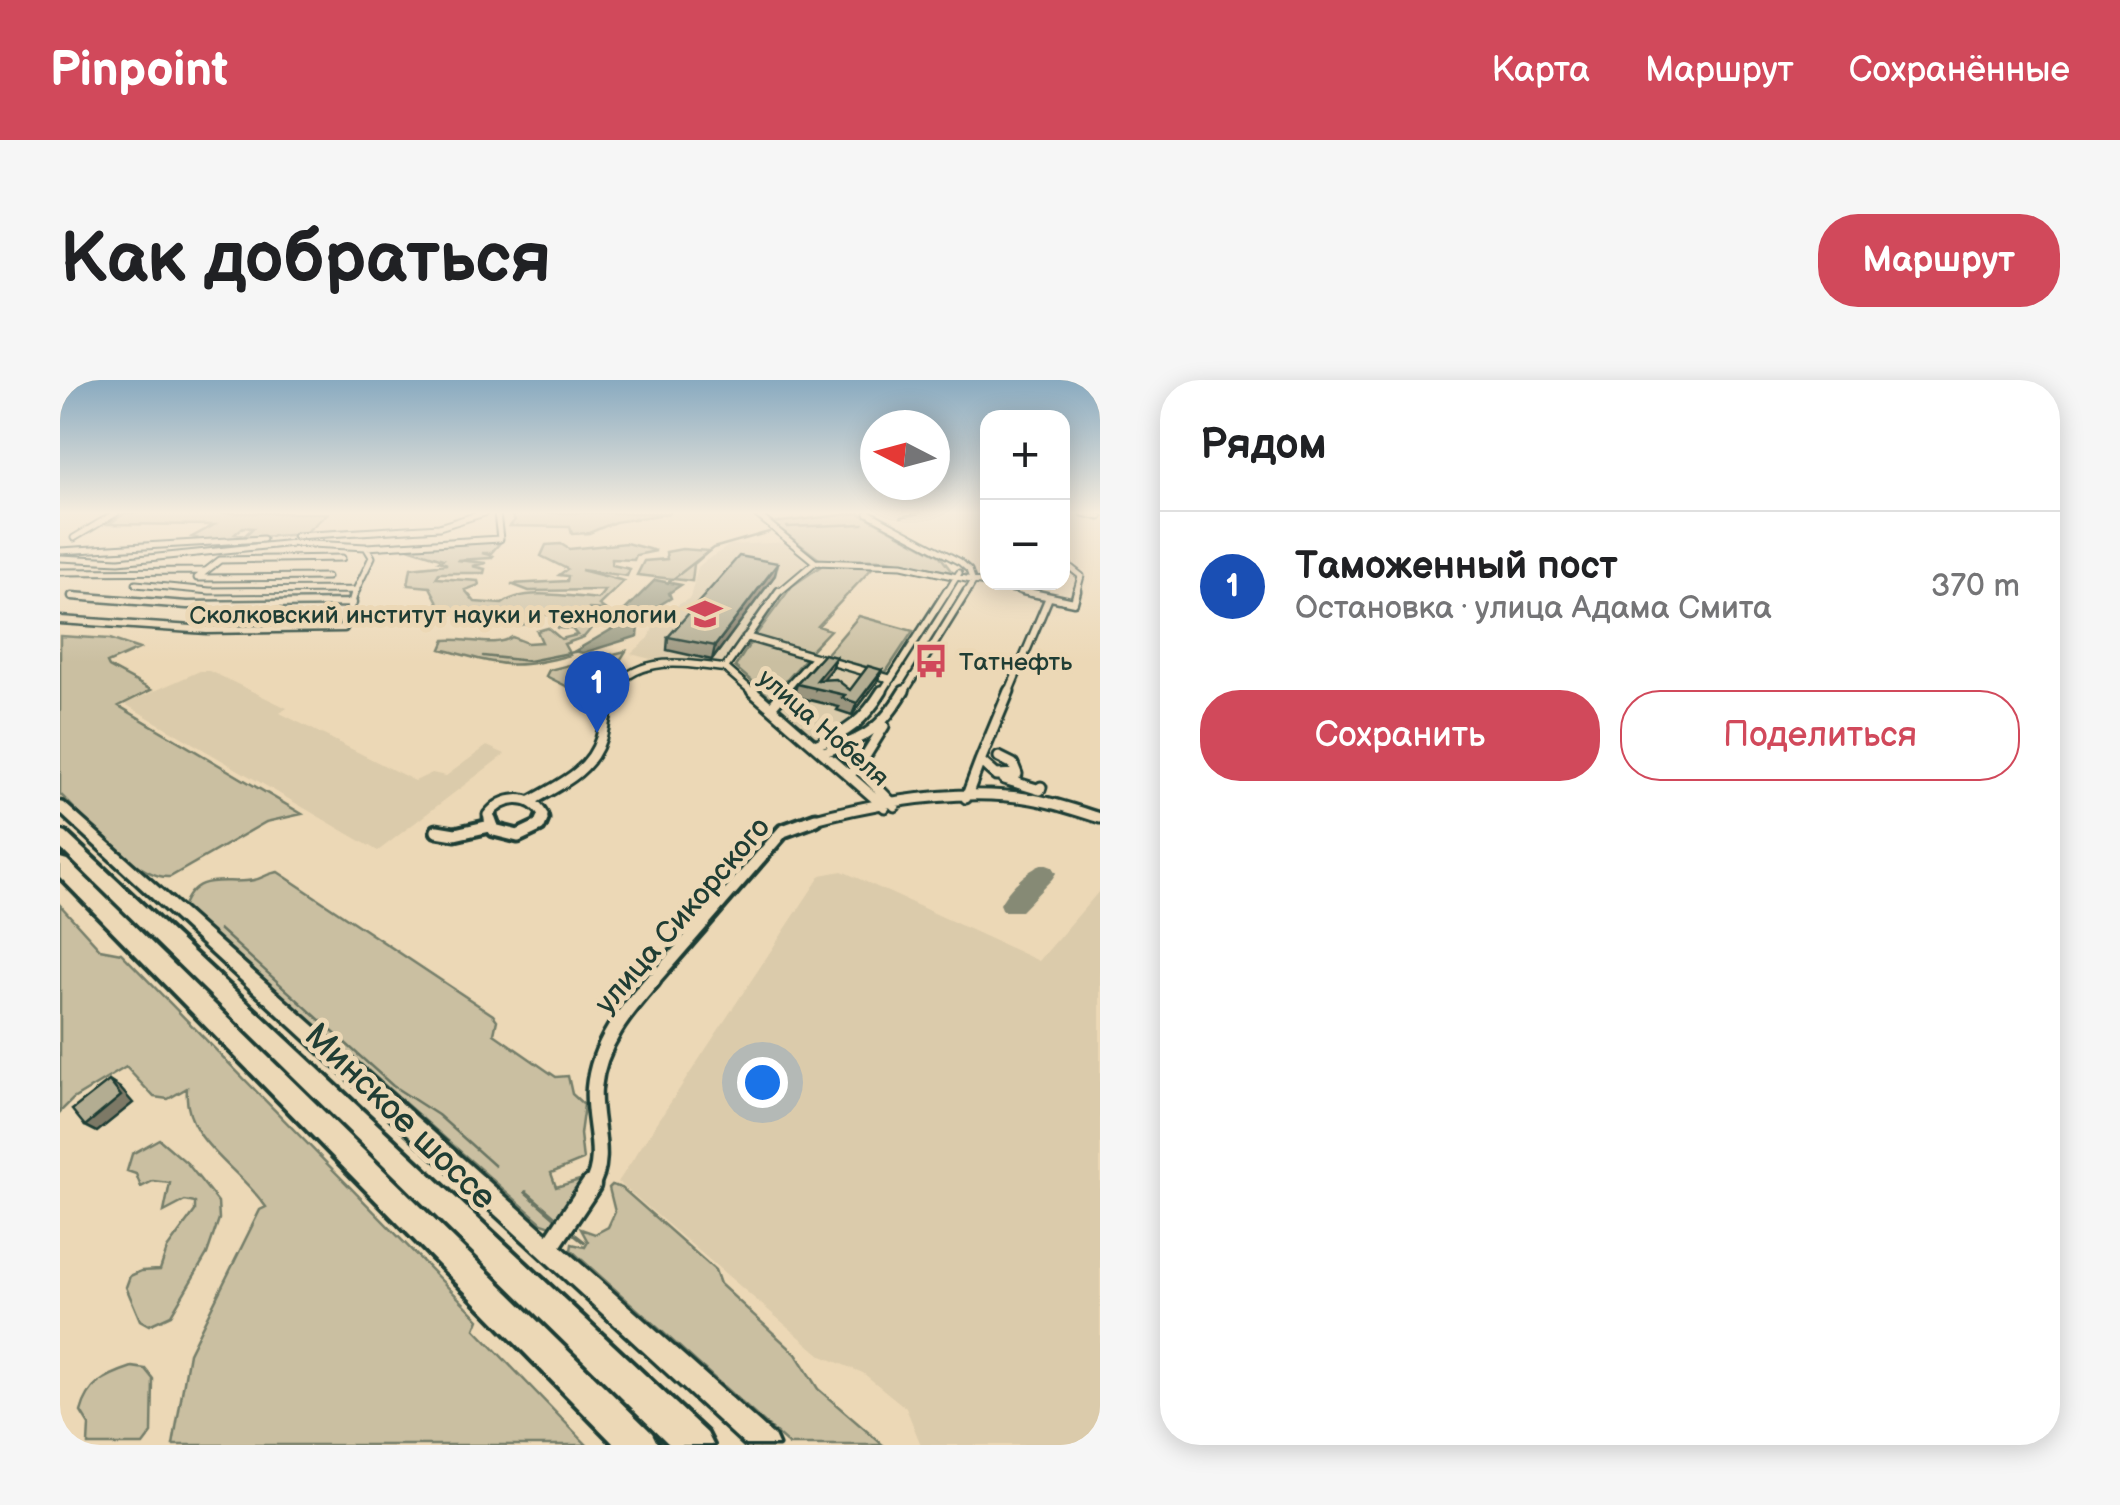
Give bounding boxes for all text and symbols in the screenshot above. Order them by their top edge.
text: Pinpoint [50,42,228,99]
text: Карта [1491,49,1590,92]
text: Маршрут [1645,49,1794,92]
text: Сохранённые [1849,49,2070,92]
button: Маршрут [1818,214,2060,307]
text: Как добраться [60,218,551,302]
north arrow [860,410,950,500]
map controls [980,410,1070,590]
button: + [980,410,1070,500]
text: Рядом [1200,420,1327,471]
button: − [980,500,1070,590]
text: Таможенный пост [1295,544,1618,589]
text: 1 [1226,567,1239,606]
text: 370 m [1931,567,2020,606]
text: Остановка · улица Адама Смита [1295,589,1772,628]
school or university icon: Сколковский институт науки и технологии [686,595,724,633]
place label: Сколковский институт науки и технологии [189,600,677,631]
bus stop icon: Татнефть [912,642,950,680]
place label: Татнефть [959,647,1072,678]
pin: 1 [564,650,630,733]
street label: улица Нобеля [751,663,895,793]
button: Сохранить [1200,690,1600,781]
button: Поделиться [1620,690,2020,781]
street label: улица Сикорского [588,810,778,1021]
street label: Минское шоссе [295,1015,505,1219]
your location [737,1057,788,1108]

